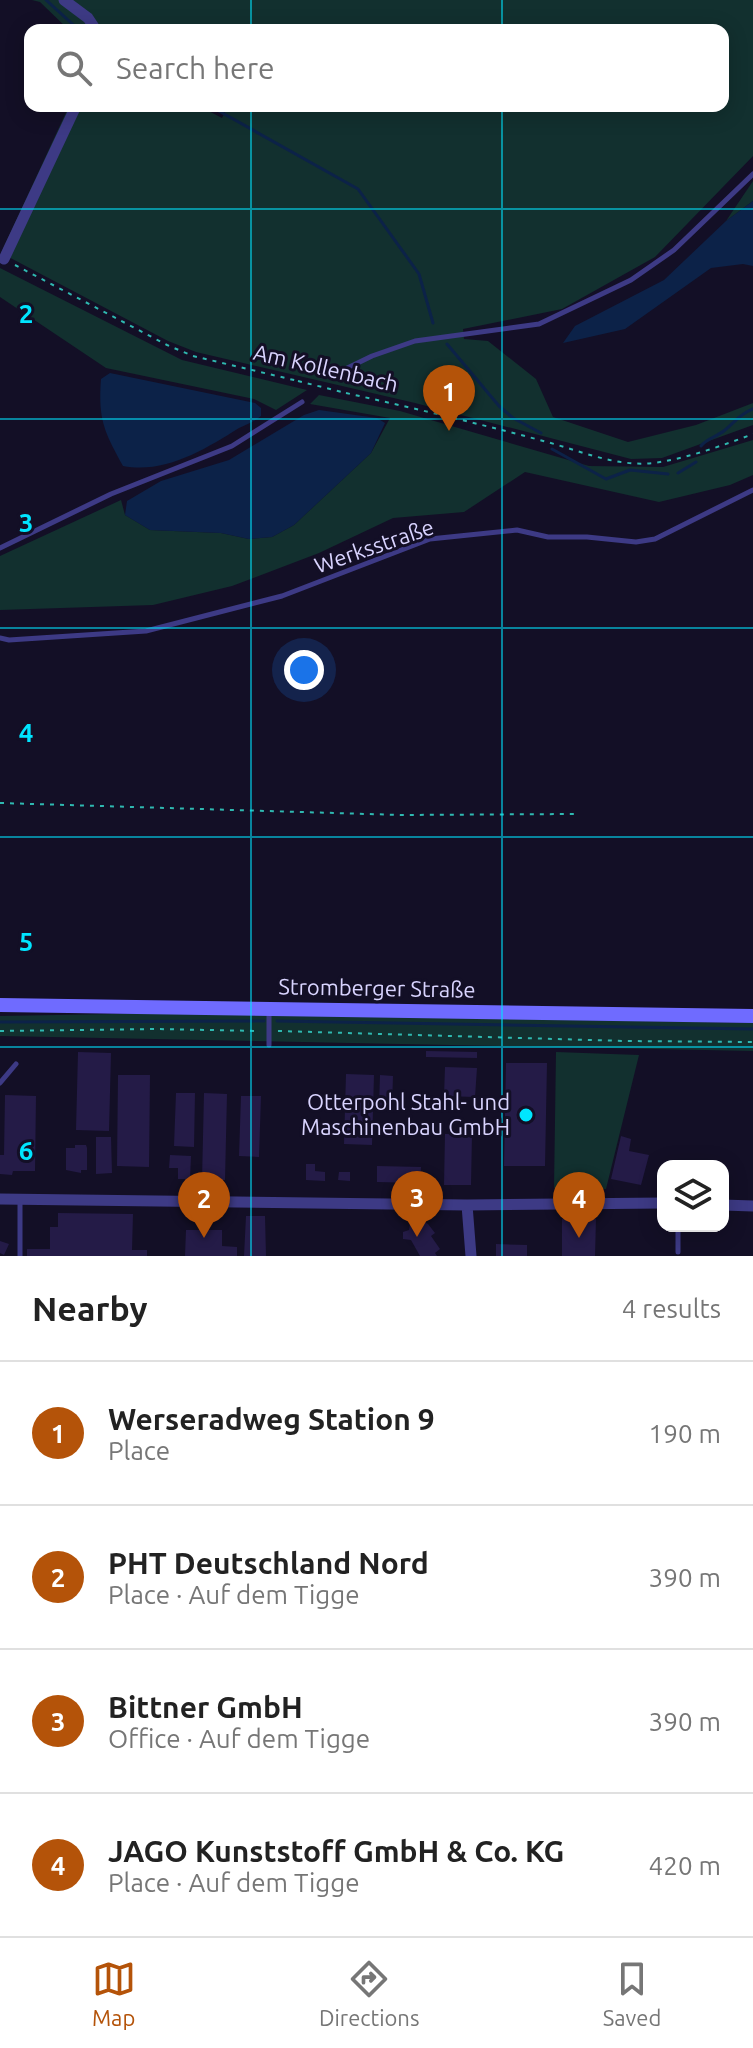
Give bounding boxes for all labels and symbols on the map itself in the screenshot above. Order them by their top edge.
text: 2 [19,299,33,328]
street label: Am Kollenbach [251,339,401,396]
pin: 1 [423,365,475,431]
text: 3 [19,508,33,537]
street label: Werksstraße [311,513,437,578]
your location [284,650,324,690]
text: 4 [19,718,33,747]
text: 5 [19,927,33,956]
street label: Stromberger Straße [278,973,476,1002]
place label: Otterpohl Stahl- und Maschinenbau GmbH [301,1089,510,1139]
marker: Otterpohl Stahl- und Maschinenbau GmbH [517,1106,535,1124]
text: 6 [19,1136,33,1165]
pin: 3 [391,1171,443,1237]
pin: 2 [178,1172,230,1238]
pin: 4 [553,1172,605,1238]

